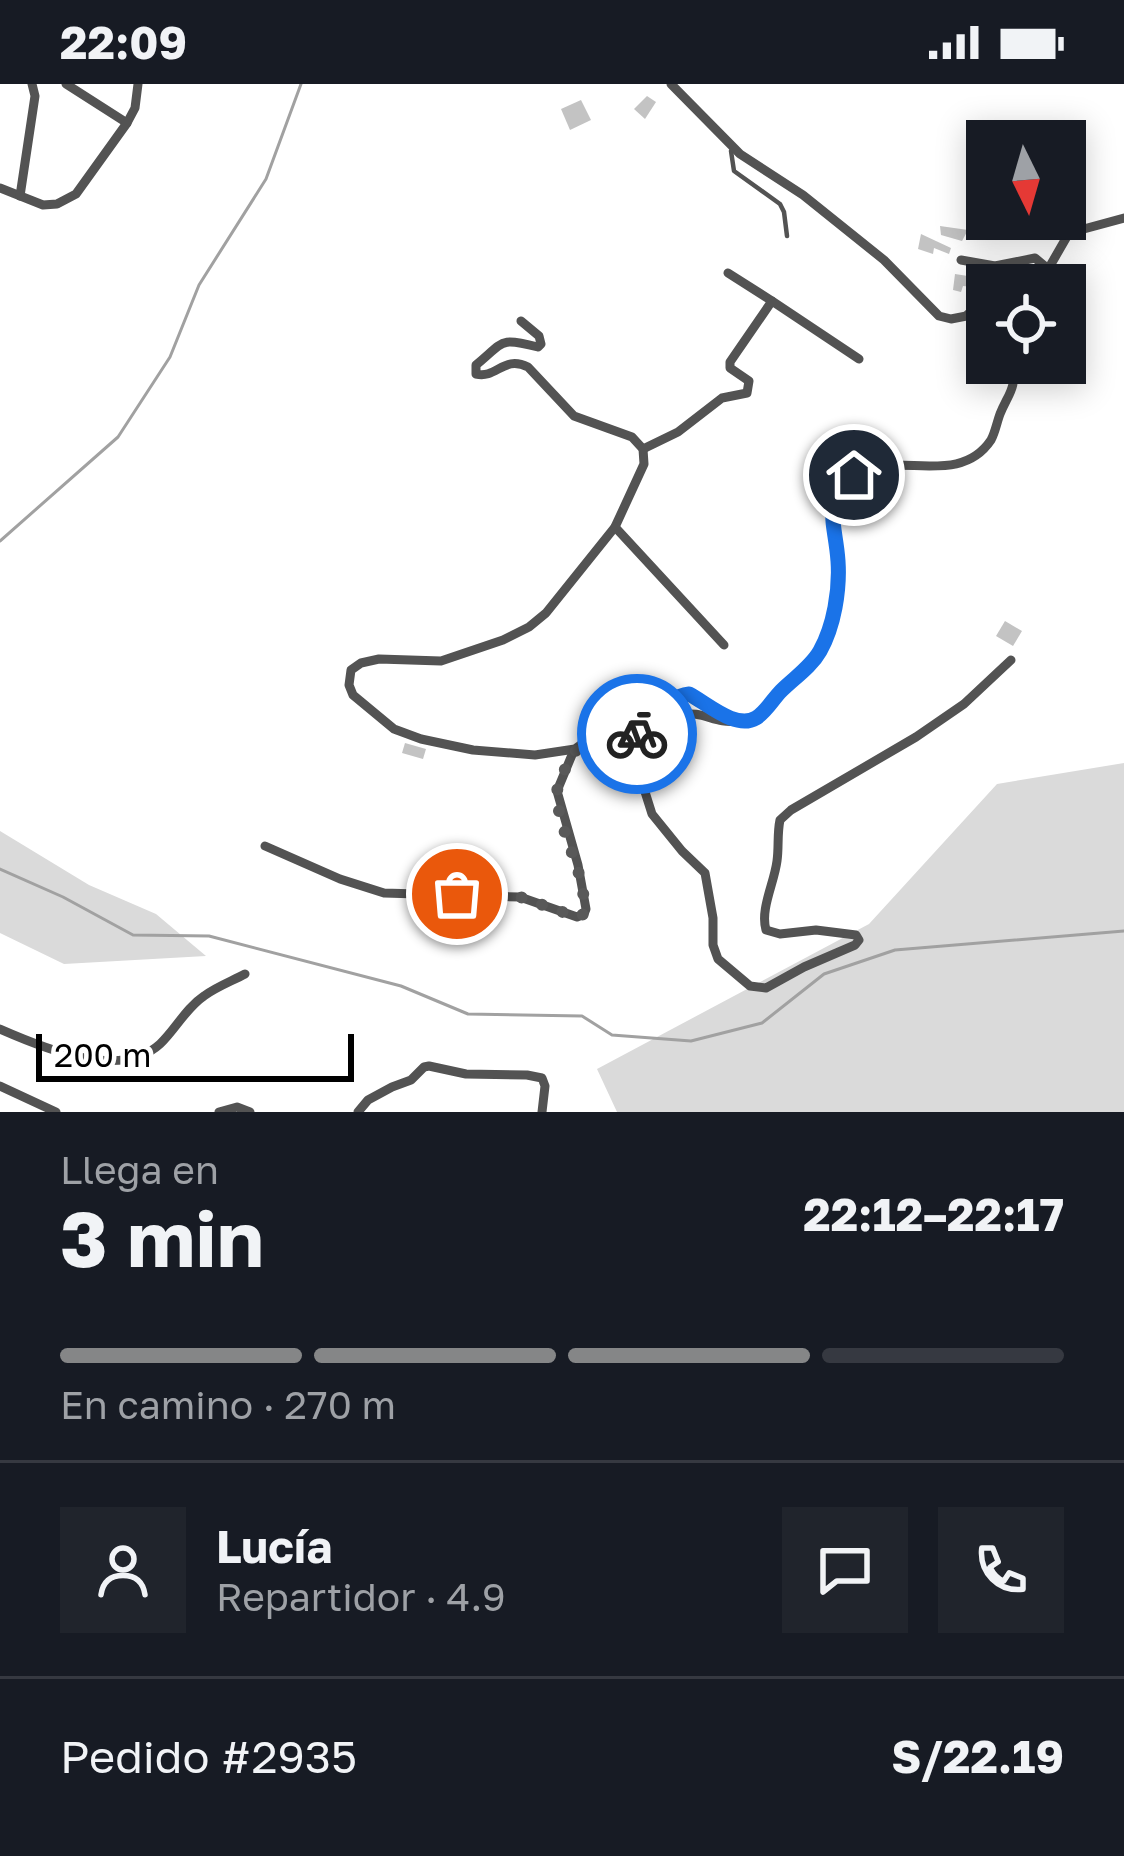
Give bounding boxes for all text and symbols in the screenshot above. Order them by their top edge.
text: 22:09 [60,15,187,69]
north arrow [966,120,1086,240]
map controls [966,120,1086,384]
button: locate [966,264,1086,384]
pin [803,424,905,526]
icon: home [821,442,887,508]
courier [577,674,697,794]
icon: bike [604,701,670,767]
pin [406,843,508,945]
icon: bag [424,861,490,927]
scale bar [36,1028,354,1081]
text: 200 m [54,1035,152,1074]
text: Llega en [60,1146,219,1193]
text: 22:12–22:17 [803,1187,1064,1241]
text: 3 min [60,1191,264,1284]
text: En camino · 270 m [60,1381,396,1428]
button: person [60,1507,186,1633]
button: chat [782,1507,908,1633]
button: phone [938,1507,1064,1633]
text: Lucía [216,1519,332,1573]
text: Repartidor · 4.9 [216,1573,506,1620]
text: Pedido #2935 [60,1729,357,1783]
text: S/22.19 [891,1729,1064,1783]

